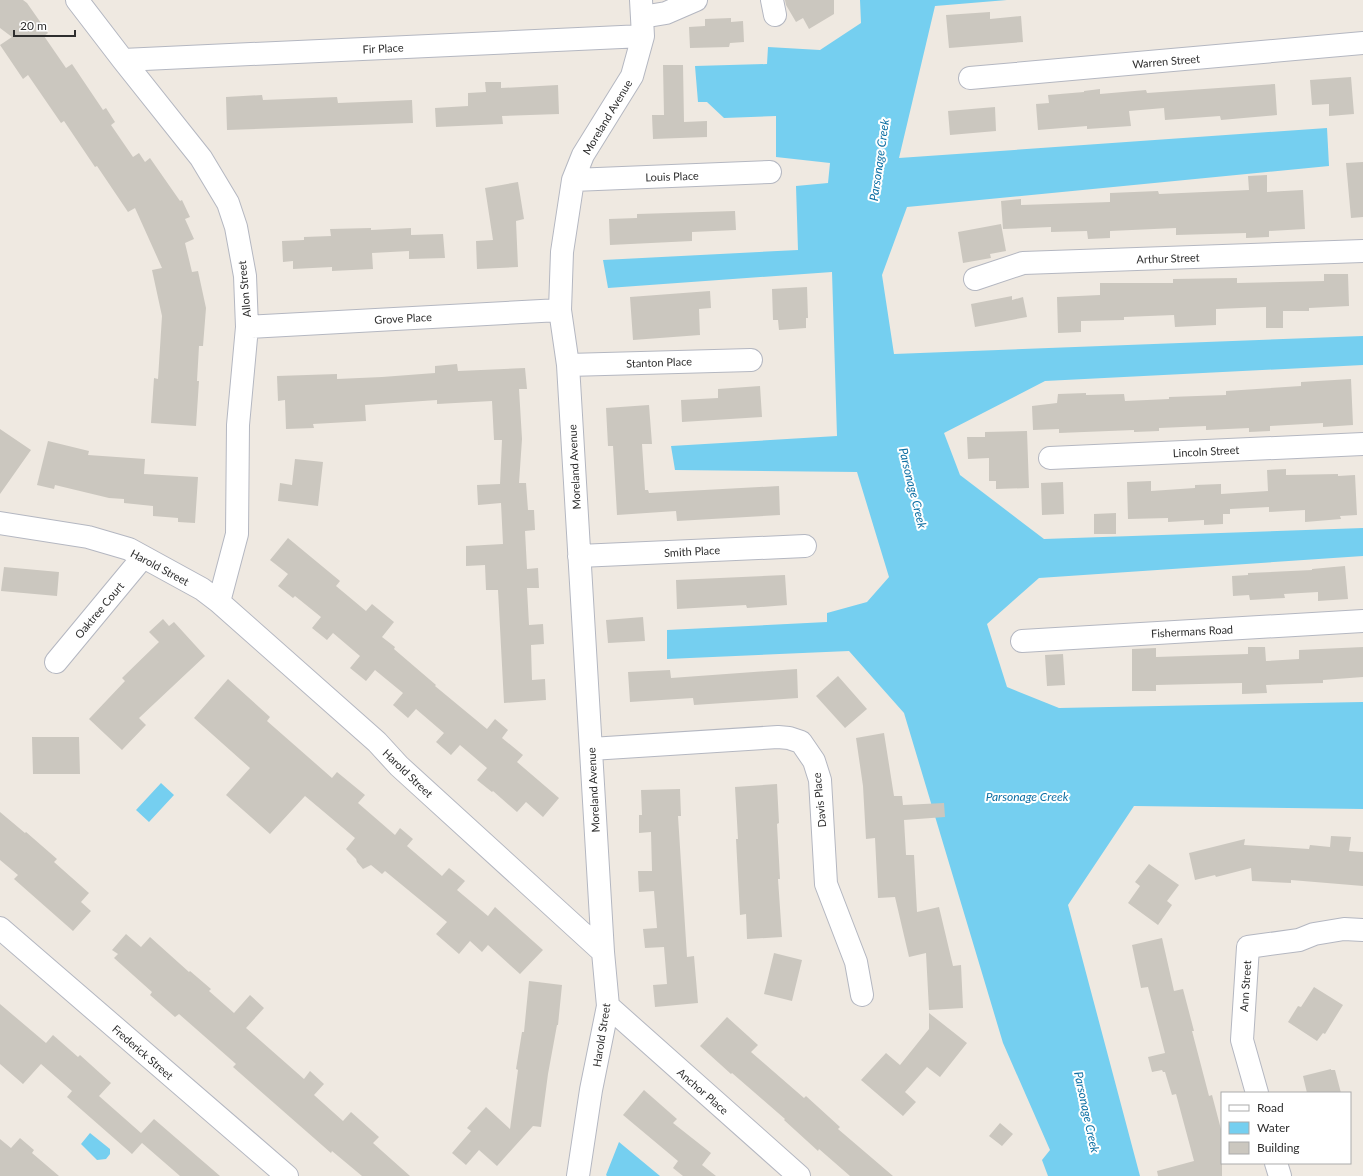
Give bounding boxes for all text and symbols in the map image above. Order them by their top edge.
scale bar [14,12,75,38]
text: 20 m [20,18,47,33]
street label: Fir Place [362,40,404,56]
street label: Warren Street [1132,52,1200,70]
street label: Moreland Avenue [580,77,635,157]
water label: Parsonage Creek [866,118,892,202]
street label: Louis Place [645,169,699,183]
street label: Arthur Street [1136,250,1200,266]
street label: Allon Street [235,260,253,318]
street label: Grove Place [374,310,432,326]
street label: Stanton Place [626,354,692,370]
street label: Moreland Avenue [565,424,583,510]
street label: Lincoln Street [1173,443,1240,459]
water label: Parsonage Creek [896,446,930,530]
street label: Smith Place [664,543,721,559]
street label: Harold Street [129,546,191,588]
street label: Oaktree Court [72,579,126,641]
street label: Fishermans Road [1151,622,1233,640]
street label: Harold Street [380,746,436,800]
street label: Moreland Avenue [584,747,602,833]
street label: Davis Place [810,772,828,828]
water label: Parsonage Creek [986,789,1069,804]
street label: Ann Street [1237,960,1253,1012]
street label: Harold Street [590,1002,612,1068]
street label: Frederick Street [110,1022,176,1082]
street label: Anchor Place [675,1065,731,1117]
water label: Parsonage Creek [1071,1070,1103,1154]
legend [1221,1092,1351,1164]
text: Road [1257,1100,1284,1115]
text: Water [1257,1120,1290,1135]
text: Building [1257,1140,1300,1155]

